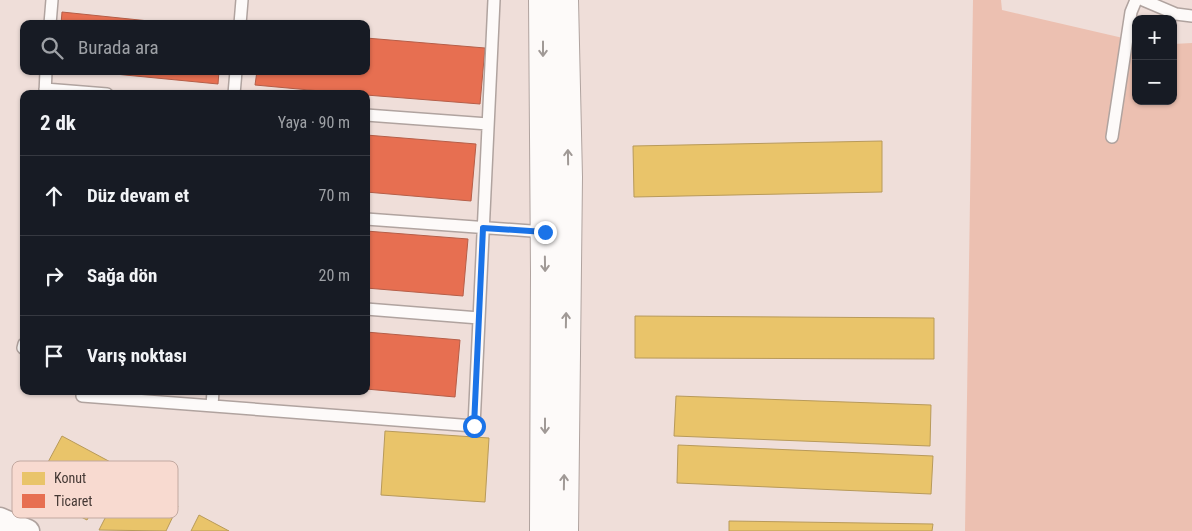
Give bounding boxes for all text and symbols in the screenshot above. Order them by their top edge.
map controls [1132,15,1177,105]
button: + [1132,15,1177,60]
search box [20,20,370,75]
icon: search [38,34,66,62]
text: Burada ara [78,36,159,59]
one-way arrow [538,40,548,56]
button: − [1132,60,1177,105]
text: 2 dk [40,111,76,135]
text: Yaya · 90 m [278,113,350,132]
one-way arrow [563,150,573,166]
icon: ahead [40,182,68,210]
text: Düz devam et [87,184,189,207]
text: 70 m [318,186,350,205]
route end [534,221,557,244]
one-way arrow [540,255,550,271]
icon: right [40,262,68,290]
text: Sağa dön [87,264,157,287]
text: 20 m [318,266,350,285]
one-way arrow [562,312,571,328]
icon: arrive [40,342,68,370]
text: Varış noktası [87,344,187,367]
route start [463,415,486,438]
one-way arrow [540,418,550,434]
legend [12,461,178,518]
text: Konut [54,470,86,486]
one-way arrow [560,475,569,491]
text: Ticaret [54,493,93,509]

